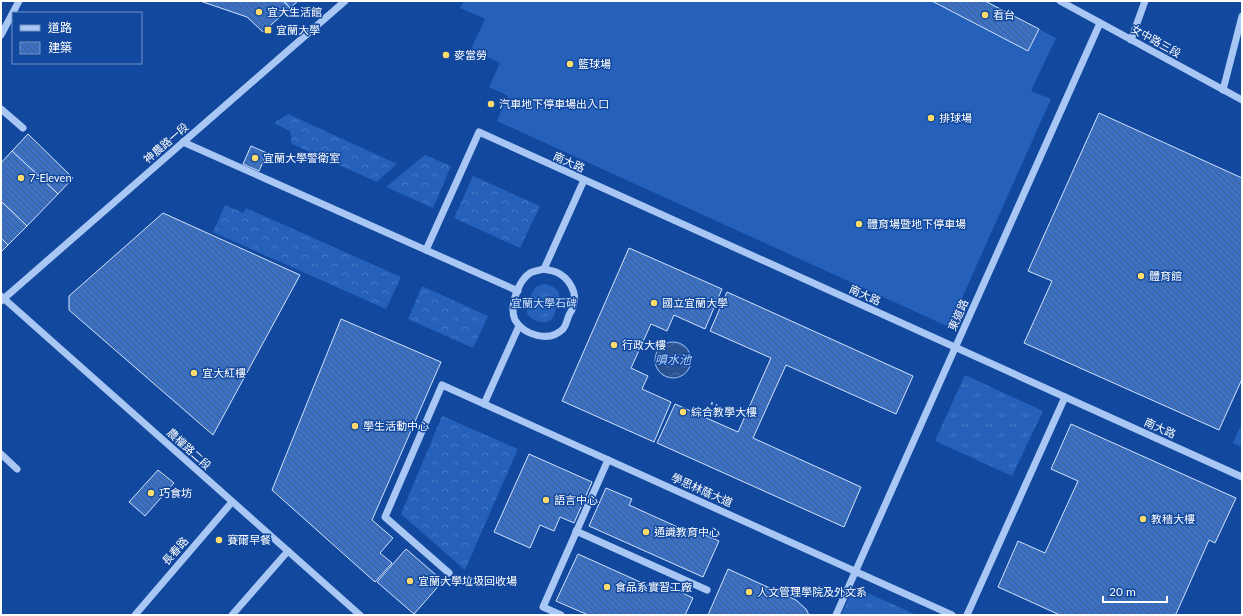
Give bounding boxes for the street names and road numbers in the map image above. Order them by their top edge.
street label: 女中路三段 [1129,22,1183,60]
street label: 神農路一段 [141,120,191,166]
street label: 南大路 [551,149,587,174]
street label: 南大路 [847,282,883,307]
street label: 東道路 [945,297,970,333]
street label: 南大路 [1142,415,1178,440]
street label: 農權路二段 [165,425,214,472]
street label: 學思林蔭大道 [669,470,735,509]
street label: 長春路 [159,534,190,567]

